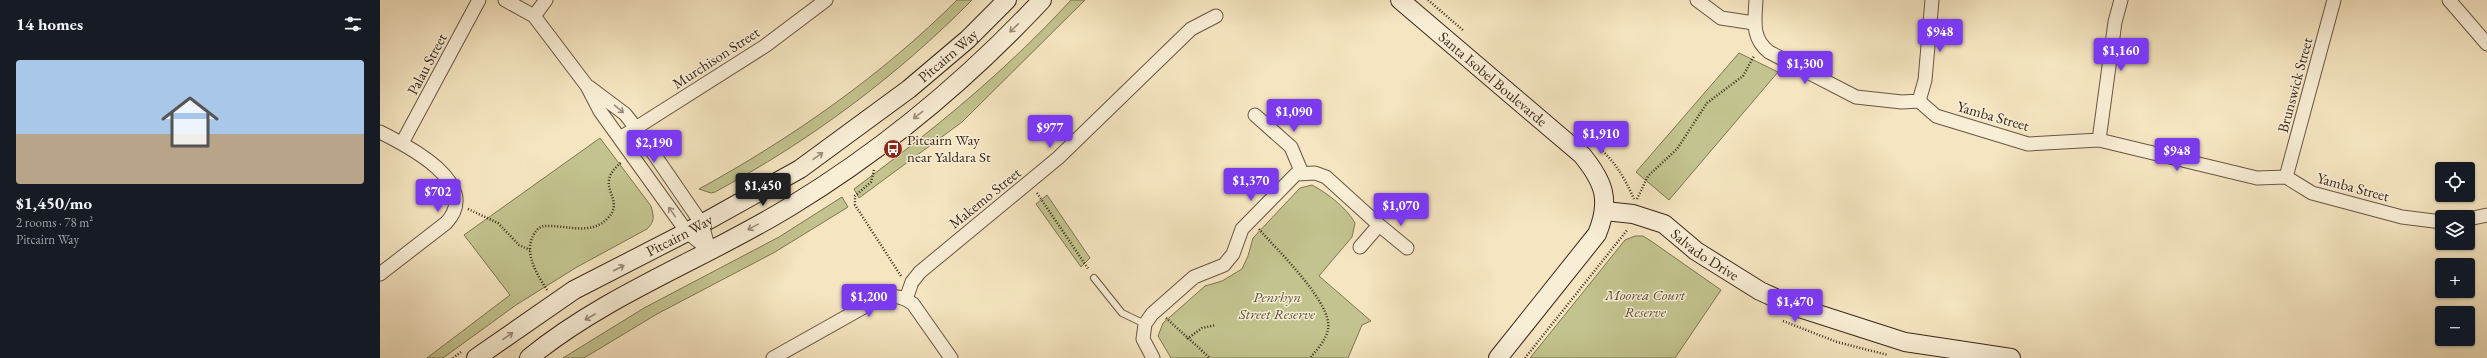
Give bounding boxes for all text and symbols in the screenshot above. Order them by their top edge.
text: 14 homes [16,13,83,35]
icon: filters [342,13,364,35]
pin: $948 [1916,19,1964,53]
street label: Murchison Street [669,22,763,93]
one-way arrow [1009,23,1019,33]
text: $948 [1927,23,1953,40]
street label: Pitcairn Way [914,24,982,86]
street label: Santa Isobel Boulevarde [1435,27,1552,130]
street label: Palau Street [402,29,451,98]
street label: Brunswick Street [2273,35,2316,134]
pin: $1,160 [2088,38,2154,72]
text: $1,160 [2103,42,2139,59]
pin: $1,300 [1772,51,1838,85]
text: $1,300 [1787,55,1823,72]
icon: home [154,86,226,158]
street label: Yamba Street [1955,96,2032,135]
pin: $1,090 [1261,99,1327,133]
text: $1,090 [1276,103,1312,120]
one-way arrow [614,105,624,114]
one-way arrow [912,111,923,119]
pin: $977 [1026,115,1074,149]
text: $977 [1037,119,1063,136]
pin: $1,910 [1568,121,1634,155]
text: $1,910 [1583,125,1619,142]
pin: $2,190 [621,130,687,164]
place label: Pitcairn Way near Yaldara St [907,130,991,166]
text: $2,190 [636,134,672,151]
bus stop icon: Pitcairn Way near Yaldara St [882,138,904,160]
pin: $948 [2153,138,2201,172]
text: $948 [2164,142,2190,159]
one-way arrow [812,152,823,160]
map controls [2435,162,2475,346]
button: locate [2435,162,2475,202]
street label: Makemo Street [945,163,1025,232]
pin: $1,370 [1218,168,1284,202]
street label: Yamba Street [2315,168,2392,205]
text: $1,370 [1233,172,1269,189]
pin: $1,450 [730,173,796,207]
text: $1,450 [745,177,781,194]
pin: $702 [414,179,462,213]
text: $702 [425,183,451,200]
text: $1,450/mo [16,192,92,214]
pin: $1,070 [1368,193,1434,227]
text: $1,070 [1383,197,1419,214]
one-way arrow [668,207,677,218]
street label: Pitcairn Way [643,209,716,260]
button: layers [2435,210,2475,250]
text: 2 rooms · 78 m² [16,214,93,231]
one-way arrow [747,224,759,232]
street label: Salvado Drive [1667,224,1743,285]
text: Pitcairn Way [16,231,79,248]
button: + [2435,258,2475,298]
one-way arrow [612,263,624,271]
pin: $1,200 [836,284,902,318]
park label: Moorea Court Reserve [1604,285,1686,321]
park label: Penrhyn Street Reserve [1238,287,1316,323]
text: $1,200 [851,288,887,305]
pin: $1,470 [1762,289,1828,323]
text: $1,470 [1777,293,1813,310]
button: − [2435,306,2475,346]
one-way arrow [584,313,596,321]
one-way arrow [503,332,514,340]

